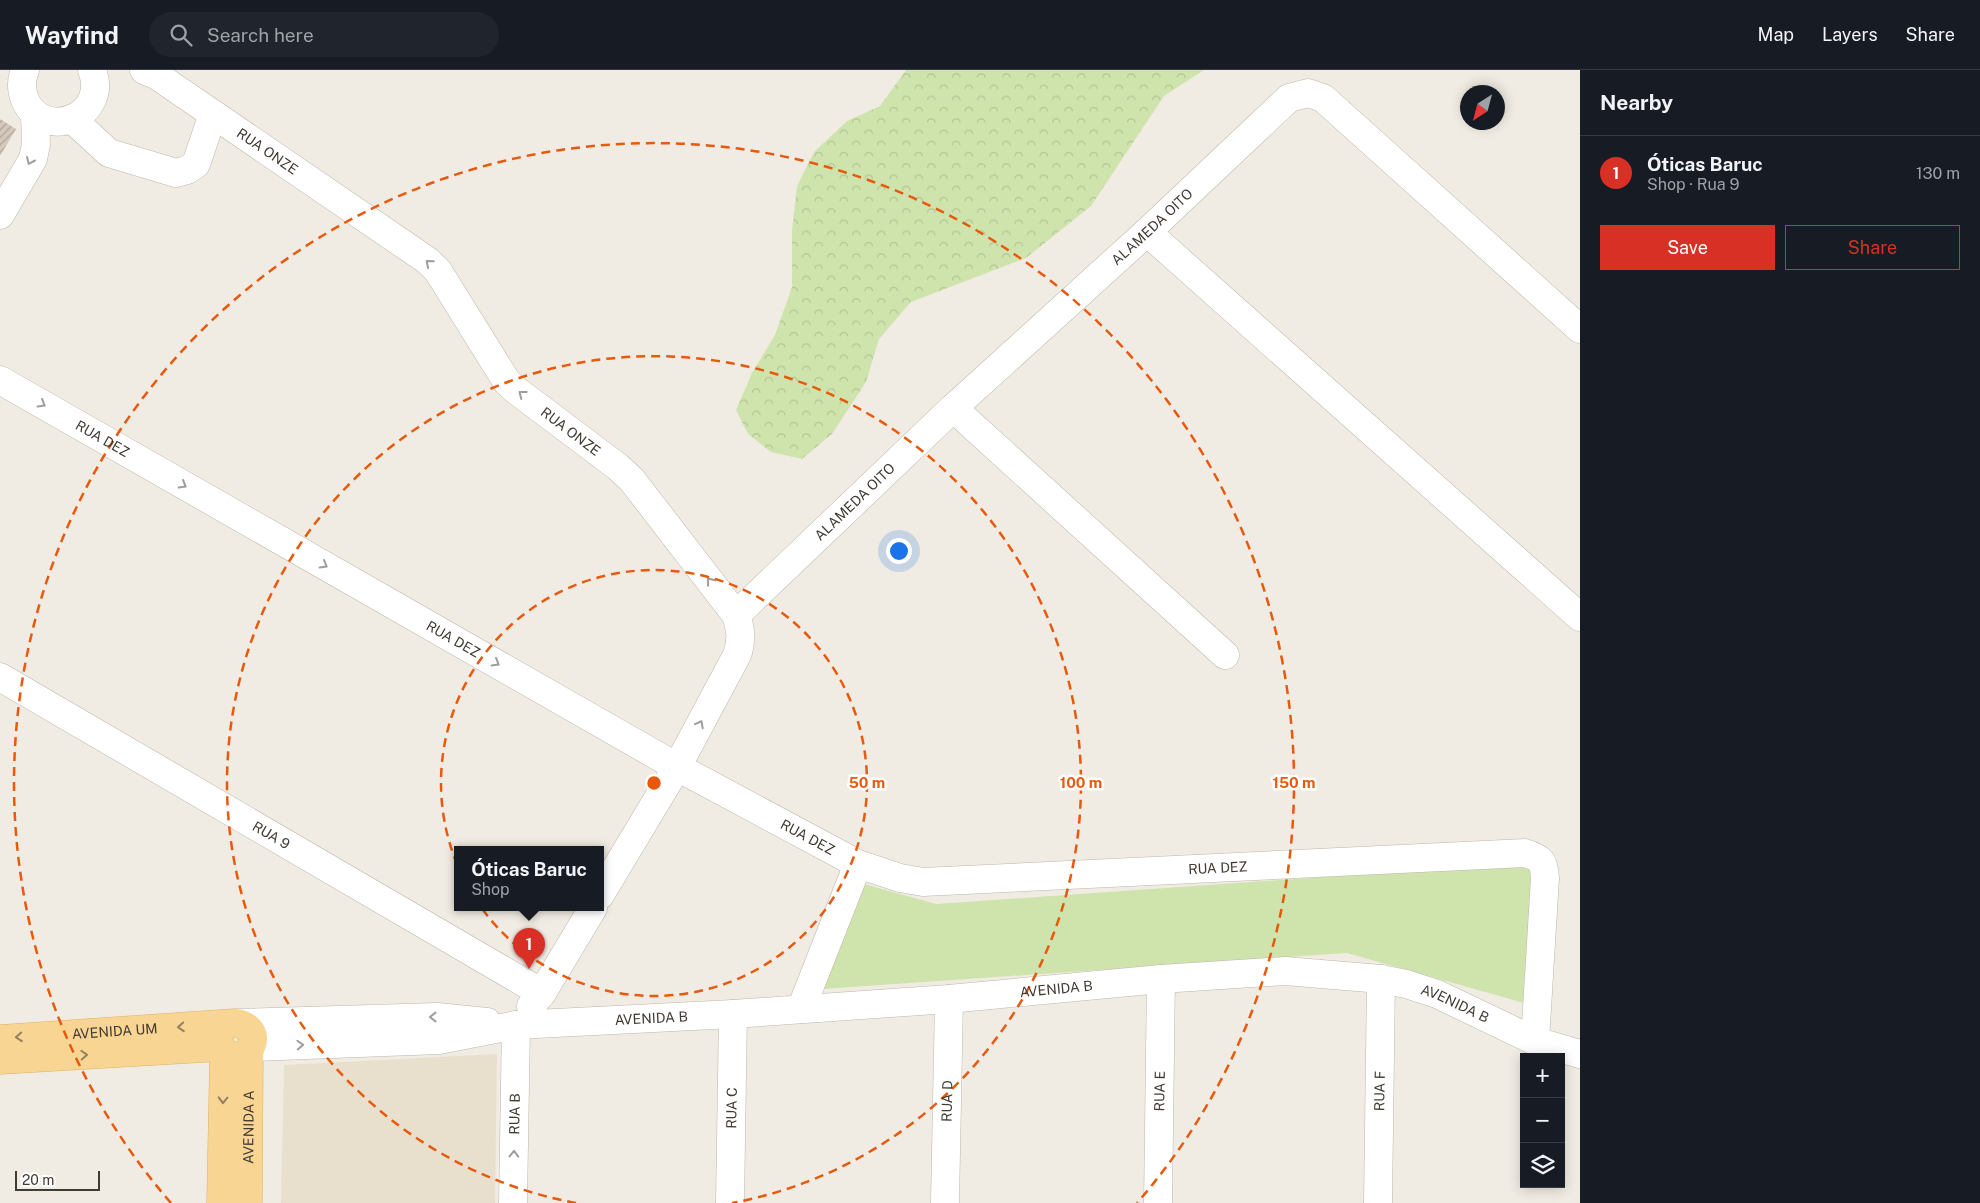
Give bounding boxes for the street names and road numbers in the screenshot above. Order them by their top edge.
street label: RUA ONZE [234,125,301,178]
street label: ALAMEDA OITO [1108,185,1196,268]
street label: RUA ONZE [538,404,604,459]
street label: RUA DEZ [73,417,132,460]
street label: ALAMEDA OITO [811,460,898,544]
street label: RUA DEZ [423,617,483,661]
street label: RUA DEZ [778,816,838,858]
street label: RUA 9 [250,818,293,852]
street label: RUA DEZ [1188,858,1248,877]
street label: AVENIDA B [1019,977,1093,1000]
street label: AVENIDA B [1419,981,1491,1026]
street label: AVENIDA B [614,1008,688,1028]
street label: AVENIDA UM [71,1020,158,1042]
street label: RUA E [1151,1071,1168,1111]
street label: RUA F [1371,1071,1388,1111]
street label: RUA D [939,1080,955,1122]
street label: RUA C [723,1087,740,1129]
street label: AVENIDA A [240,1090,257,1164]
street label: RUA B [506,1093,523,1135]

